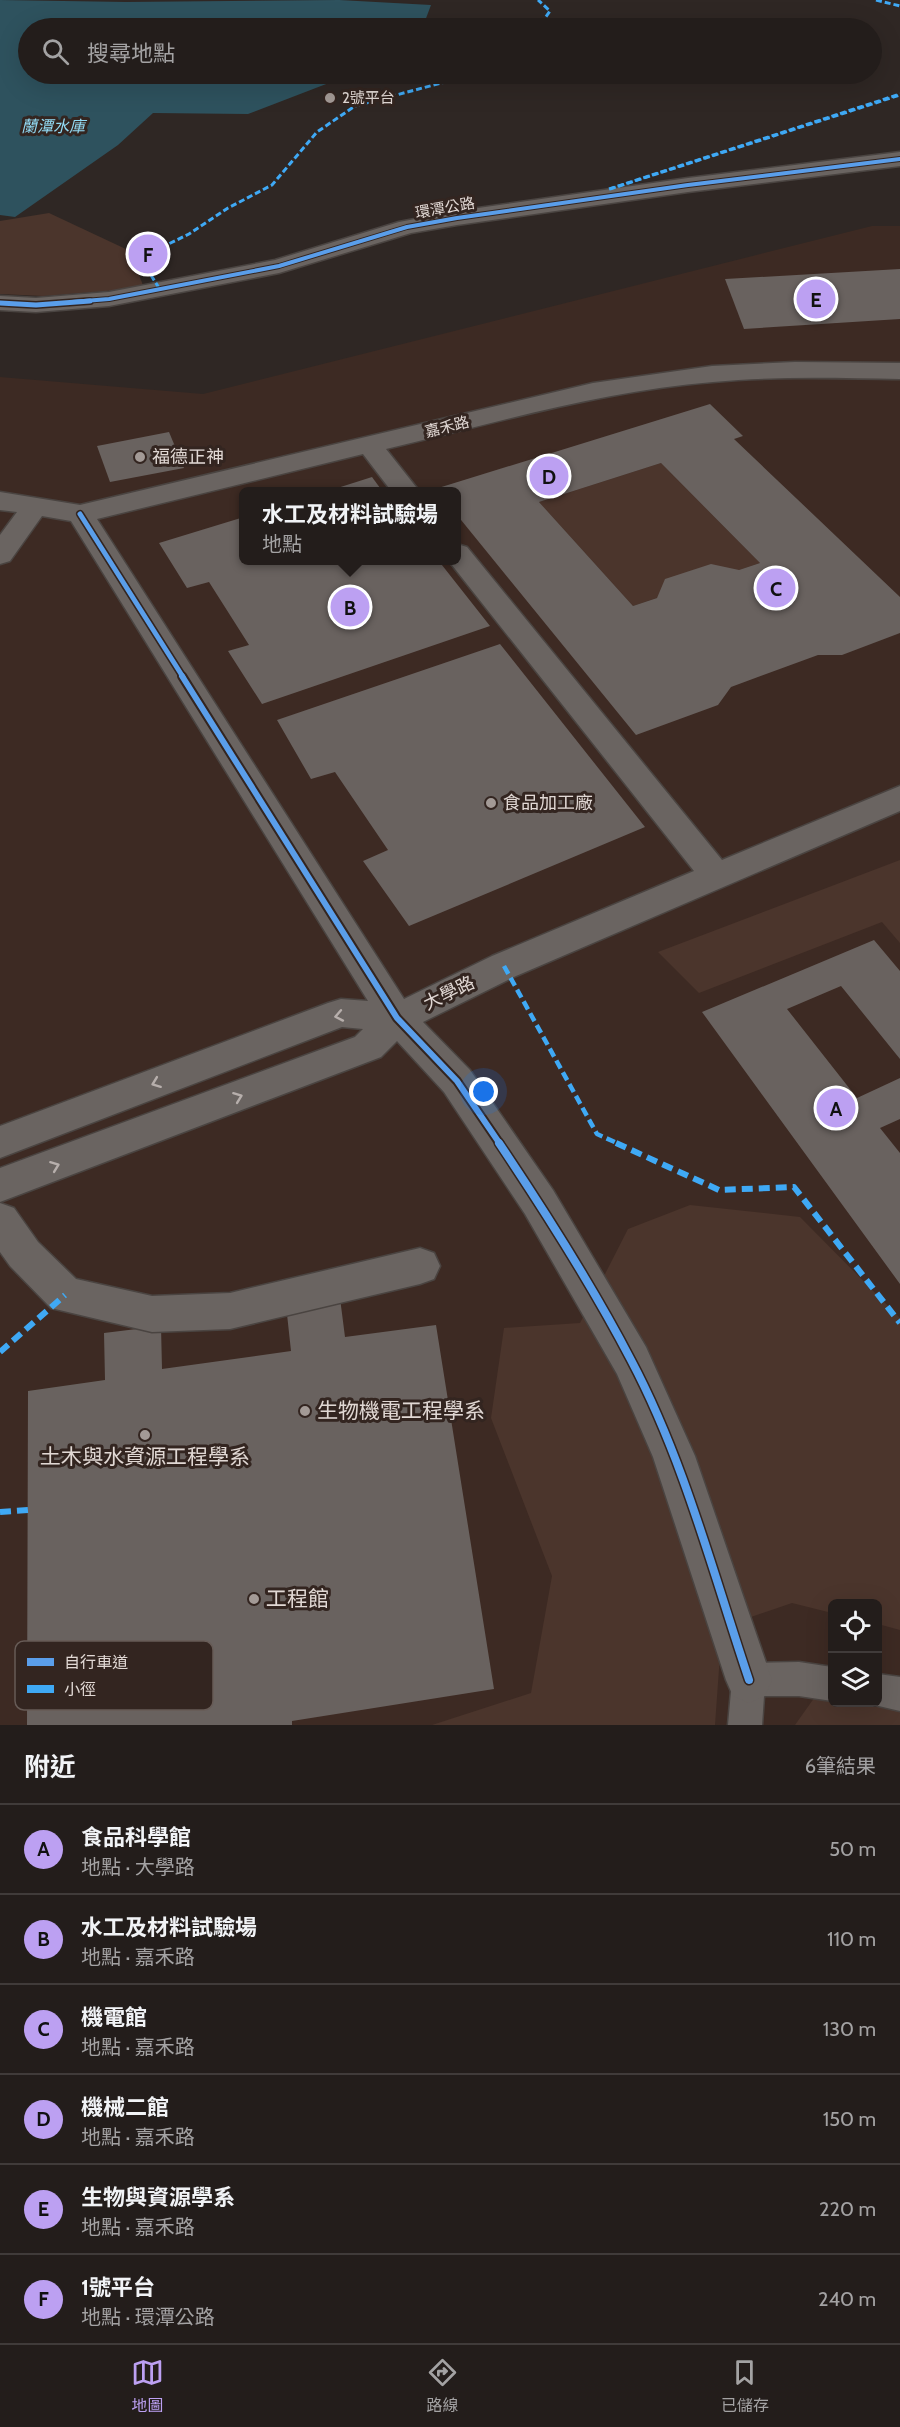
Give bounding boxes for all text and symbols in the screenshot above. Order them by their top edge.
search box [18,18,882,84]
icon: search [39,35,72,68]
text: 搜尋地點 [87,40,175,67]
place label: 2號平台 [342,89,395,107]
marker: 2號平台 [323,91,337,105]
water label: 蘭潭水庫 [21,117,88,136]
street label: 環潭公路 [414,194,476,222]
pin: F [128,232,168,276]
pin: E [796,276,836,322]
street label: 嘉禾路 [423,413,471,441]
place label: 福德正神 [152,446,224,468]
marker: 福德正神 [133,450,147,464]
pin: D [530,454,568,498]
popup [239,487,461,565]
text: 水工及材料試驗場 [262,501,438,528]
text: 地點 [262,532,302,556]
pin: C [756,566,796,610]
pin: B [330,584,370,630]
place label: 食品加工廠 [503,792,593,814]
marker: 食品加工廠 [484,796,498,810]
street label: 大學路 [420,971,478,1015]
one-way arrow [334,1009,344,1022]
one-way arrow [152,1076,163,1088]
your location [469,1077,498,1106]
pin: A [816,1086,856,1130]
one-way arrow [232,1091,242,1104]
one-way arrow [49,1161,60,1173]
place label: 生物機電工程學系 [317,1398,485,1423]
marker: 生物機電工程學系 [298,1404,312,1418]
marker: 土木與水資源工程學系 [138,1428,152,1442]
place label: 土木與水資源工程學系 [40,1444,250,1469]
place label: 工程館 [266,1586,329,1611]
marker: 工程館 [247,1592,261,1606]
map controls [828,1599,882,1707]
button: locate [828,1599,882,1653]
legend [15,1641,213,1710]
text: 自行車道 [64,1653,128,1672]
button: layers [828,1653,882,1707]
text: 小徑 [64,1680,96,1699]
text: 附近 [24,1751,76,1783]
text: 6筆結果 [805,1754,876,1778]
text: 食品科學館 [81,1824,191,1851]
text: A [37,1837,50,1861]
text: 50 m [829,1837,876,1861]
text: 地點 · 大學路 [81,1855,195,1879]
text: 水工及材料試驗場 [81,1914,257,1941]
text: B [37,1927,50,1951]
text: 110 m [827,1927,876,1951]
text: 地點 · 嘉禾路 [81,1945,195,1969]
text: 機電館 [81,2004,147,2031]
text: C [37,2017,50,2041]
text: 130 m [823,2017,876,2041]
text: 地點 · 嘉禾路 [81,2035,195,2059]
text: 機械二館 [81,2094,169,2121]
text: D [36,2107,51,2131]
text: 150 m [823,2107,876,2131]
text: 地點 · 嘉禾路 [81,2125,195,2149]
text: 生物與資源學系 [81,2184,235,2211]
text: E [38,2197,49,2221]
text: 220 m [819,2197,876,2221]
text: 地點 · 嘉禾路 [81,2215,195,2239]
text: 1號平台 [81,2274,155,2301]
text: F [38,2287,49,2311]
text: 240 m [818,2287,876,2311]
text: 地點 · 環潭公路 [81,2305,215,2329]
tab: 地圖 [131,2356,164,2416]
tab: 路線 [426,2356,459,2416]
tab: 已儲存 [721,2356,769,2416]

